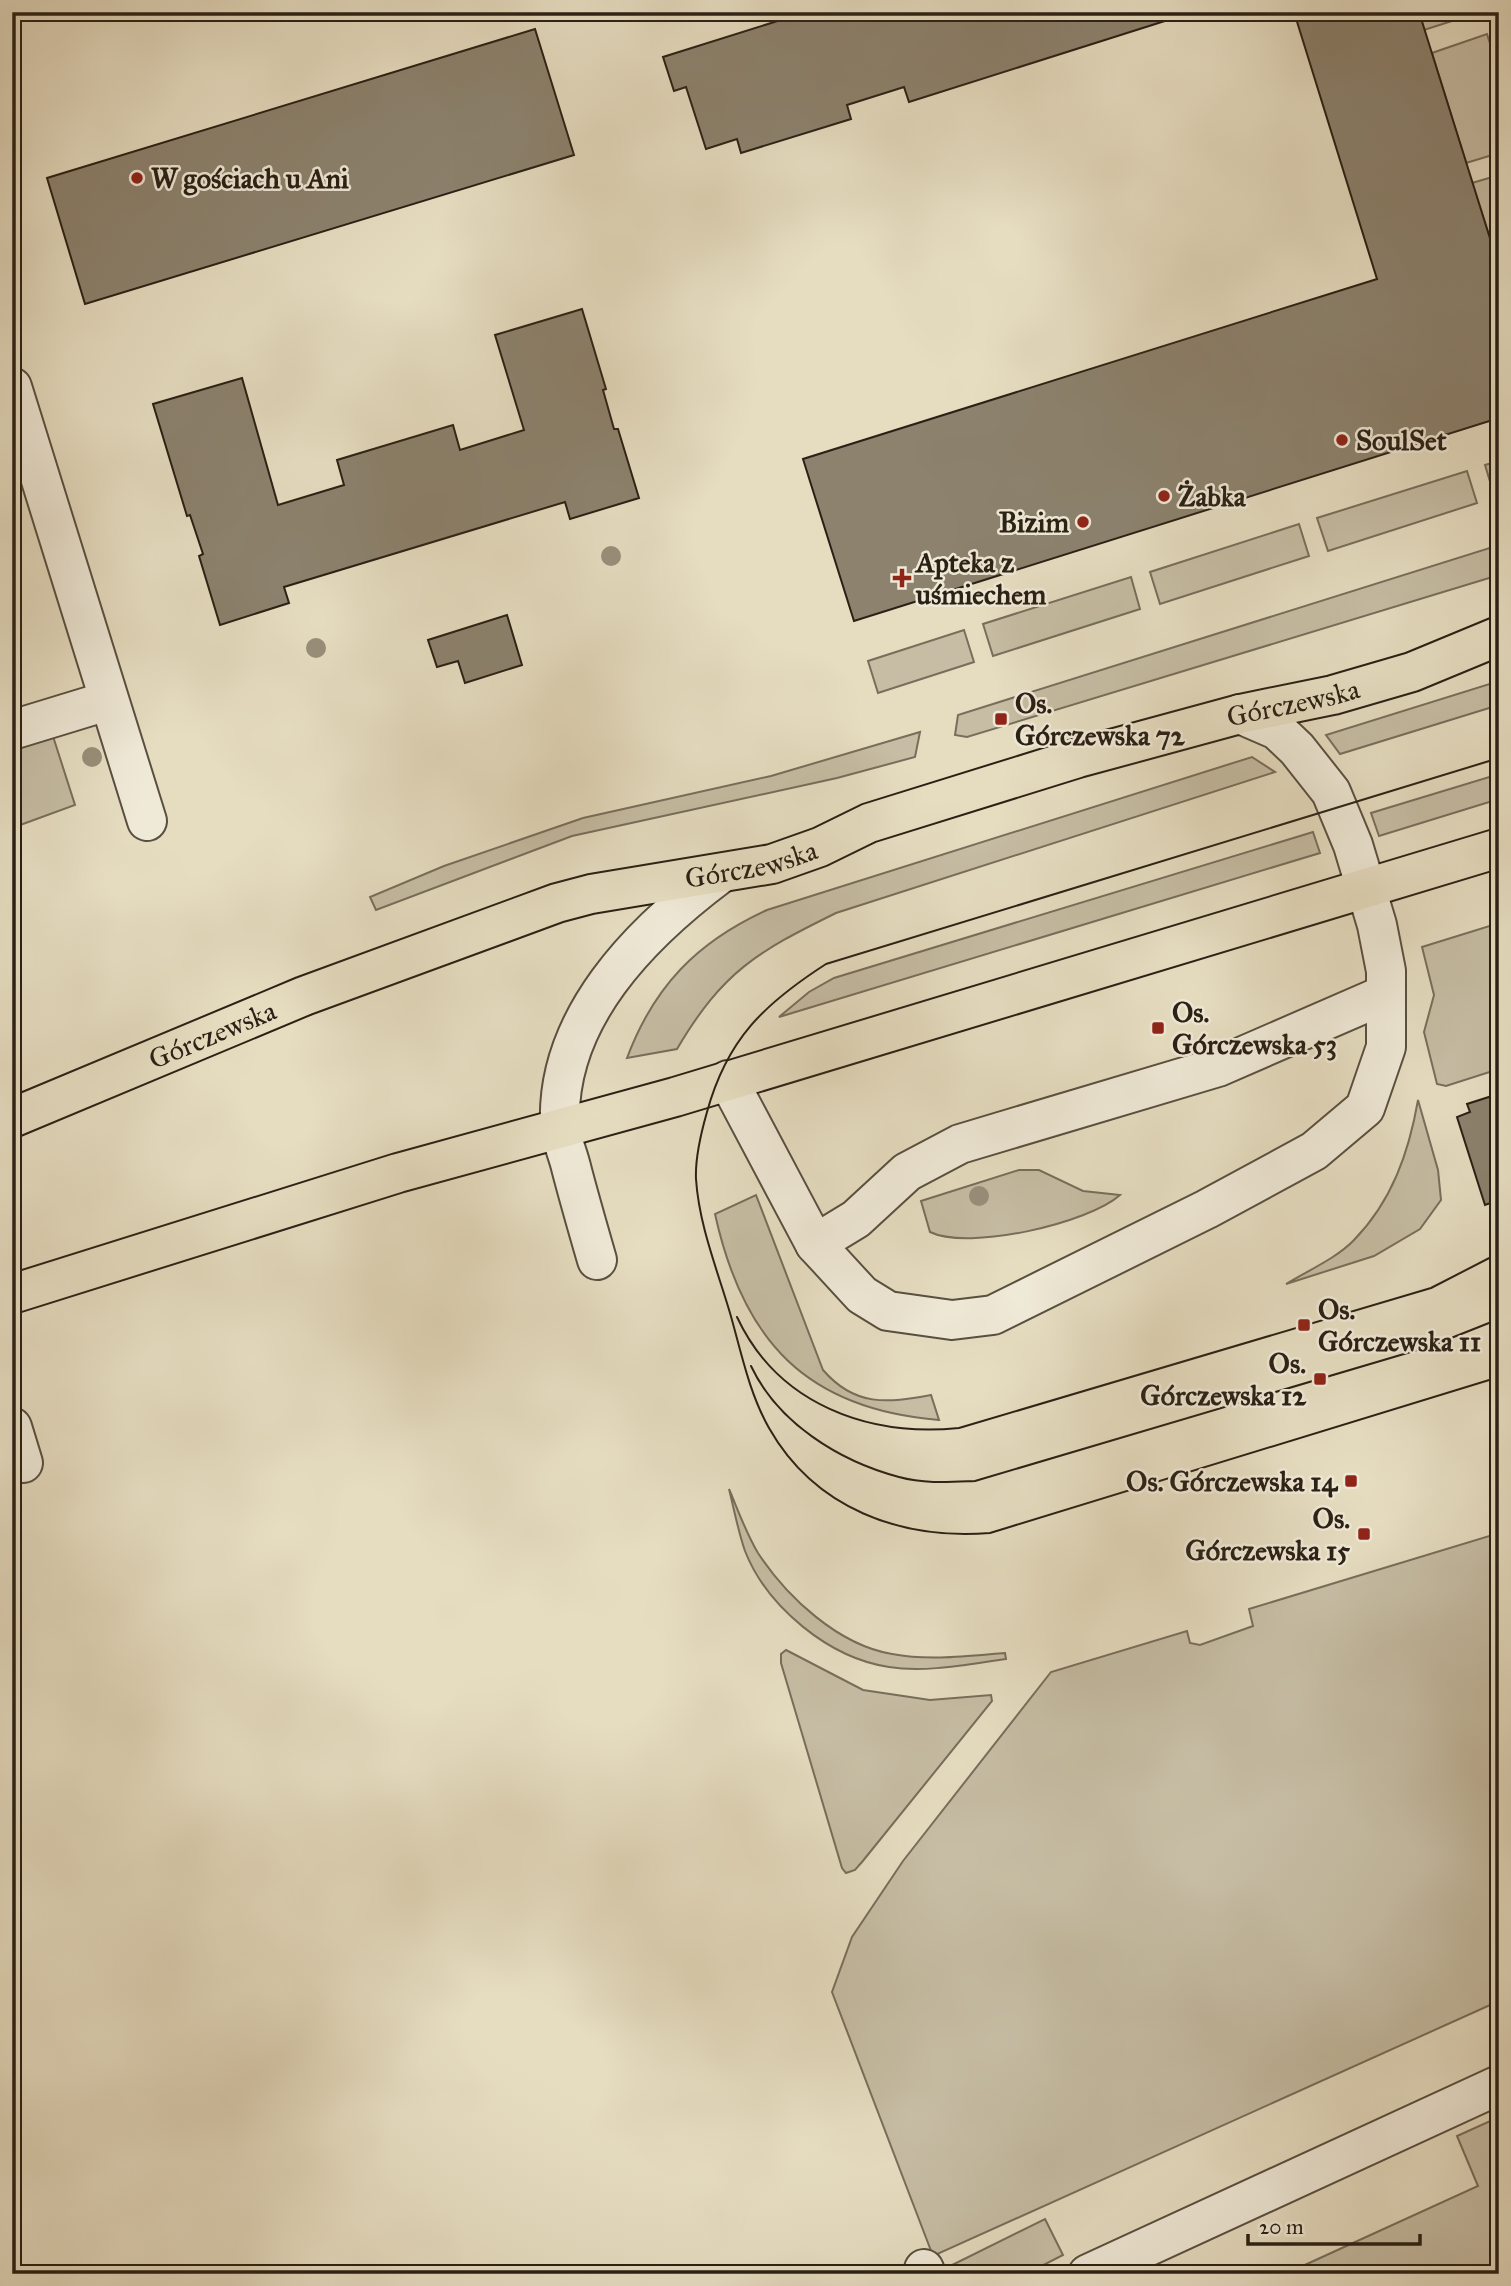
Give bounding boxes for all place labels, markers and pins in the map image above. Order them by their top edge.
place label: W gościach u Ani [151,161,349,196]
marker: W gościach u Ani [129,170,145,186]
place label: SoulSet [1356,423,1447,458]
marker: SoulSet [1334,432,1350,448]
place label: Żabka [1178,479,1247,514]
marker: Żabka [1156,488,1172,504]
place label: Bizim [999,505,1069,540]
marker: Bizim [1075,514,1091,530]
place label: Apteka z uśmiechem [914,545,1047,612]
marker: Apteka z uśmiechem [894,570,910,586]
place label: Os. Górczewska 72 [1015,686,1186,753]
marker: Os. Górczewska 72 [993,711,1009,727]
place label: Os. Górczewska 53 [1172,995,1337,1062]
marker: Os. Górczewska 53 [1150,1020,1166,1036]
place label: Os. Górczewska 11 [1318,1292,1481,1359]
marker: Os. Górczewska 11 [1296,1317,1312,1333]
place label: Os. Górczewska 12 [1140,1346,1307,1413]
marker: Os. Górczewska 12 [1312,1371,1328,1387]
place label: Os. Górczewska 14 [1126,1464,1338,1499]
marker: Os. Górczewska 14 [1343,1473,1359,1489]
place label: Os. Górczewska 15 [1185,1501,1350,1568]
marker: Os. Górczewska 15 [1356,1526,1372,1542]

